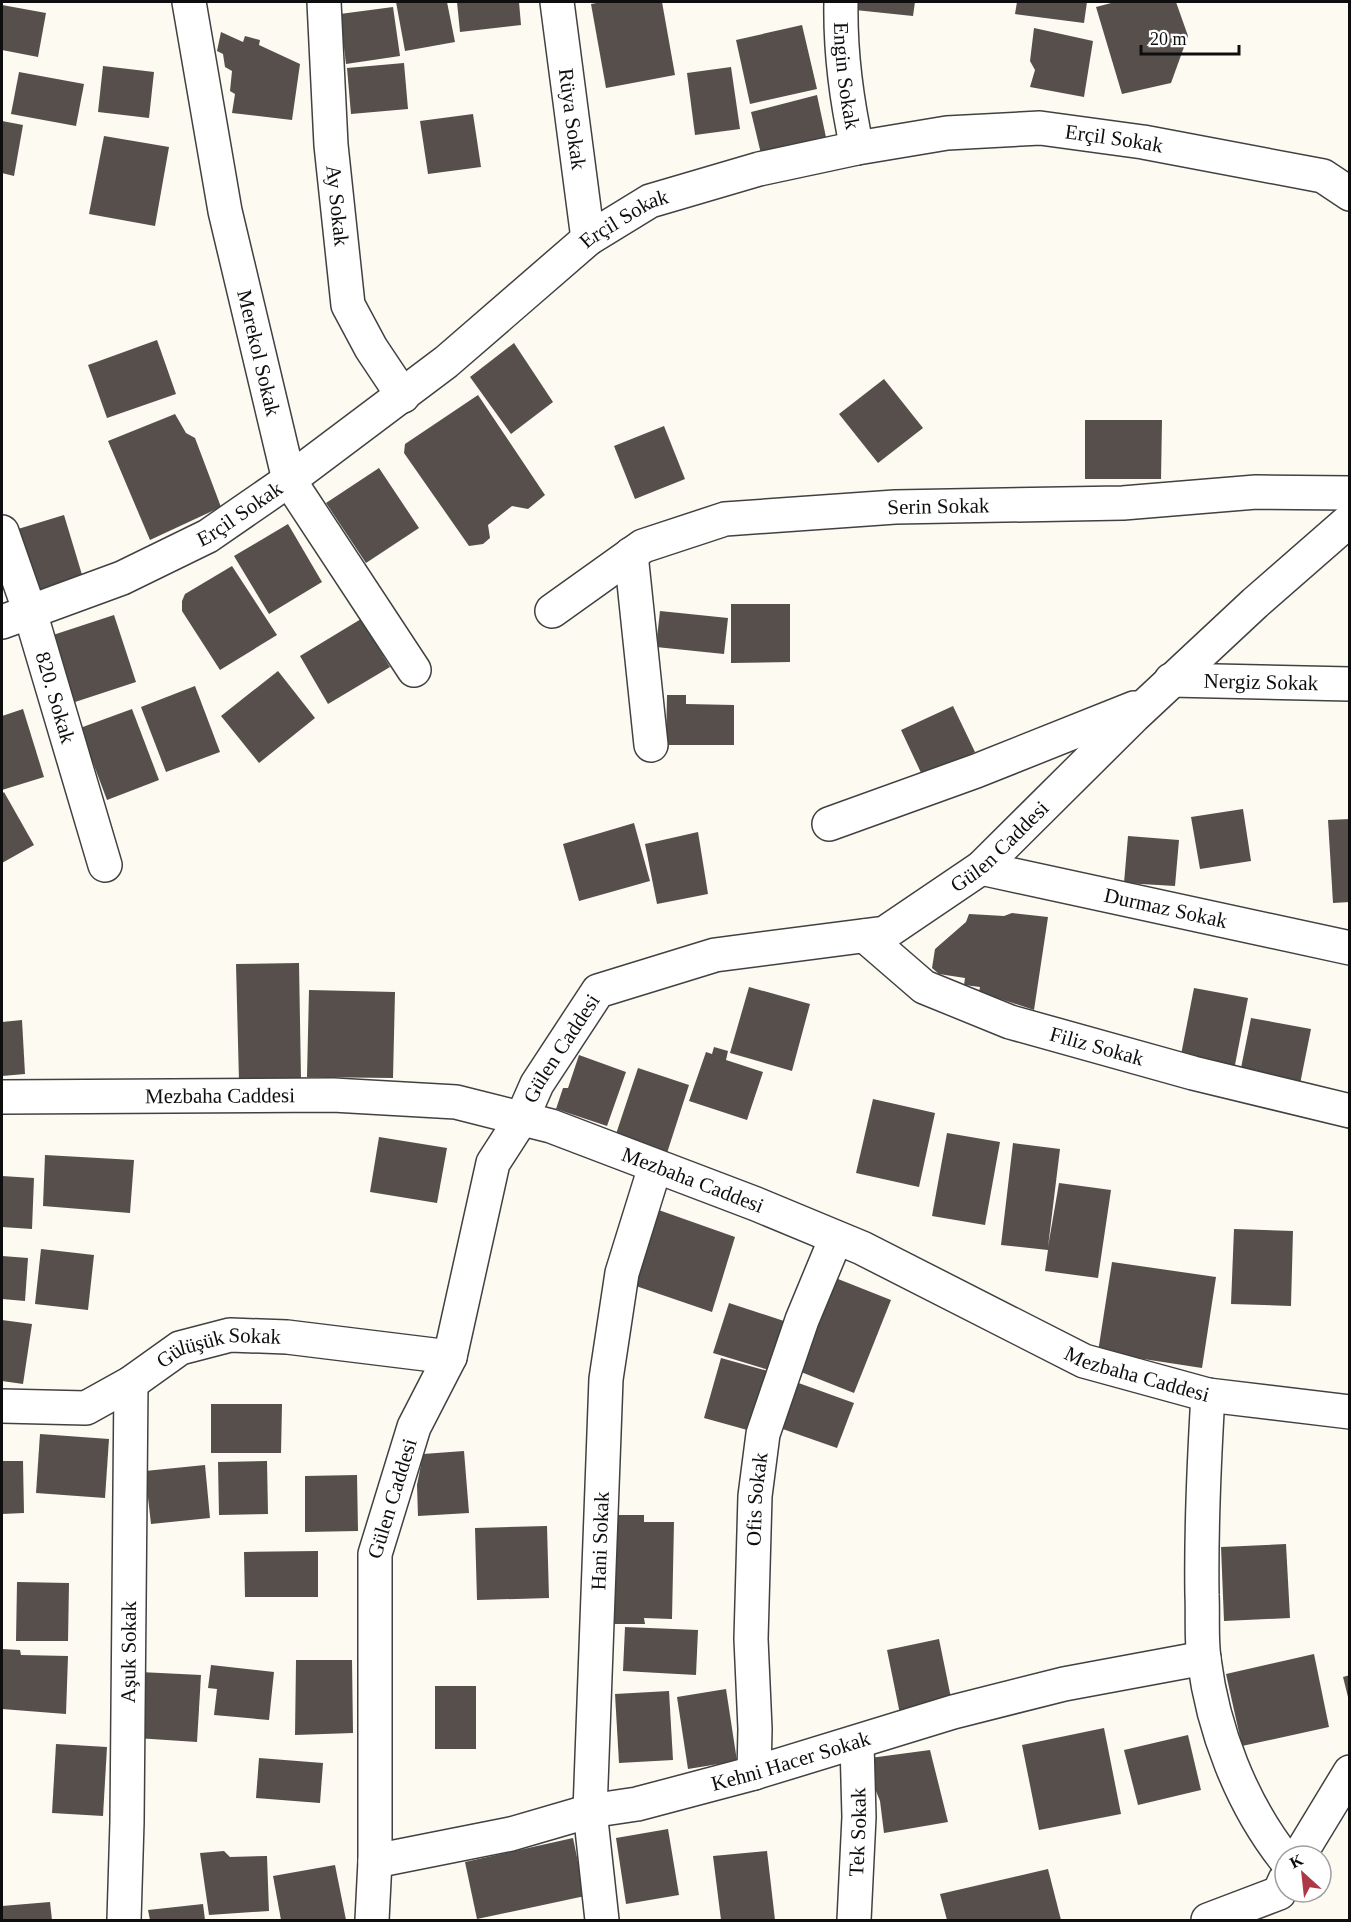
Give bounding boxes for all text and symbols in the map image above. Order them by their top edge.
scale bar [1141,18,1238,56]
street label: Engin Sokak [829,22,865,132]
text: 20 m [1150,29,1187,49]
street label: Rüya Sokak [554,67,591,172]
street label: Erçil Sokak [1064,120,1166,158]
street label: Ay Sokak [321,164,354,248]
street label: Erçil Sokak [574,184,671,253]
street label: Merekol Sokak [232,287,285,419]
street label: Erçil Sokak [193,476,287,552]
street label: Serin Sokak [887,493,990,520]
street label: 820. Sokak [30,649,80,747]
street label: Nergiz Sokak [1203,669,1319,695]
street label: Gülen Caddesi [946,796,1053,897]
street label: Durmaz Sokak [1102,883,1230,933]
street label: Gülen Caddesi [518,989,605,1106]
street label: Filiz Sokak [1047,1022,1147,1071]
street label: Mezbaha Caddesi [145,1083,295,1108]
street label: Mezbaha Caddesi [619,1142,768,1218]
street label: Gülüşük Sokak [152,1323,282,1373]
street label: Mezbaha Caddesi [1060,1341,1212,1407]
street label: Gülen Caddesi [362,1436,422,1562]
street label: Ofis Sokak [742,1451,773,1546]
street label: Hani Sokak [586,1491,614,1591]
street label: Aşuk Sokak [116,1600,141,1703]
street label: Kehni Hacer Sokak [709,1726,873,1796]
street label: Tek Sokak [844,1787,871,1877]
north arrow [1273,1844,1333,1904]
text: K [1287,1850,1306,1871]

